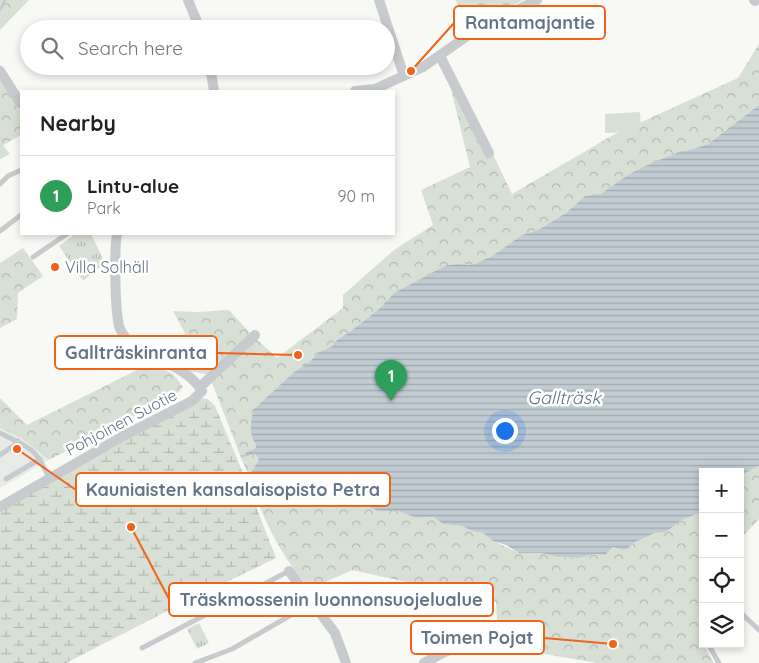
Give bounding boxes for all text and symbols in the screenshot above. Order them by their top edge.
callout: Rantamajantie [454,6,605,39]
text: Rantamajantie [465,11,595,34]
search box [20,20,395,75]
icon: search [38,34,66,62]
text: Search here [78,36,183,60]
text: Nearby [40,110,116,136]
text: Lintu-alue [87,174,179,198]
text: 1 [53,186,59,206]
text: 90 m [338,186,375,206]
text: Park [87,198,121,218]
place label: Villa Solhäll [65,257,149,277]
marker: Villa Solhäll [49,261,61,273]
callout: Gallträskinranta [55,336,217,369]
text: Gallträskinranta [65,341,207,364]
pin: 1 [375,360,407,401]
street label: Pohjoinen Suotie [62,384,180,460]
water label: Gallträsk [527,386,602,409]
your location [492,418,518,444]
map controls [699,468,744,648]
button: + [699,468,744,513]
callout: Kauniaisten kansalaisopisto Petra [76,473,390,506]
text: Kauniaisten kansalaisopisto Petra [86,478,380,501]
button: − [699,513,744,558]
button: locate [699,558,744,603]
callout: Träskmossenin luonnonsuojelualue [169,583,493,616]
text: Träskmossenin luonnonsuojelualue [179,588,483,611]
button: layers [699,603,744,648]
callout: Toimen Pojat [411,621,544,654]
text: Toimen Pojat [420,626,534,649]

